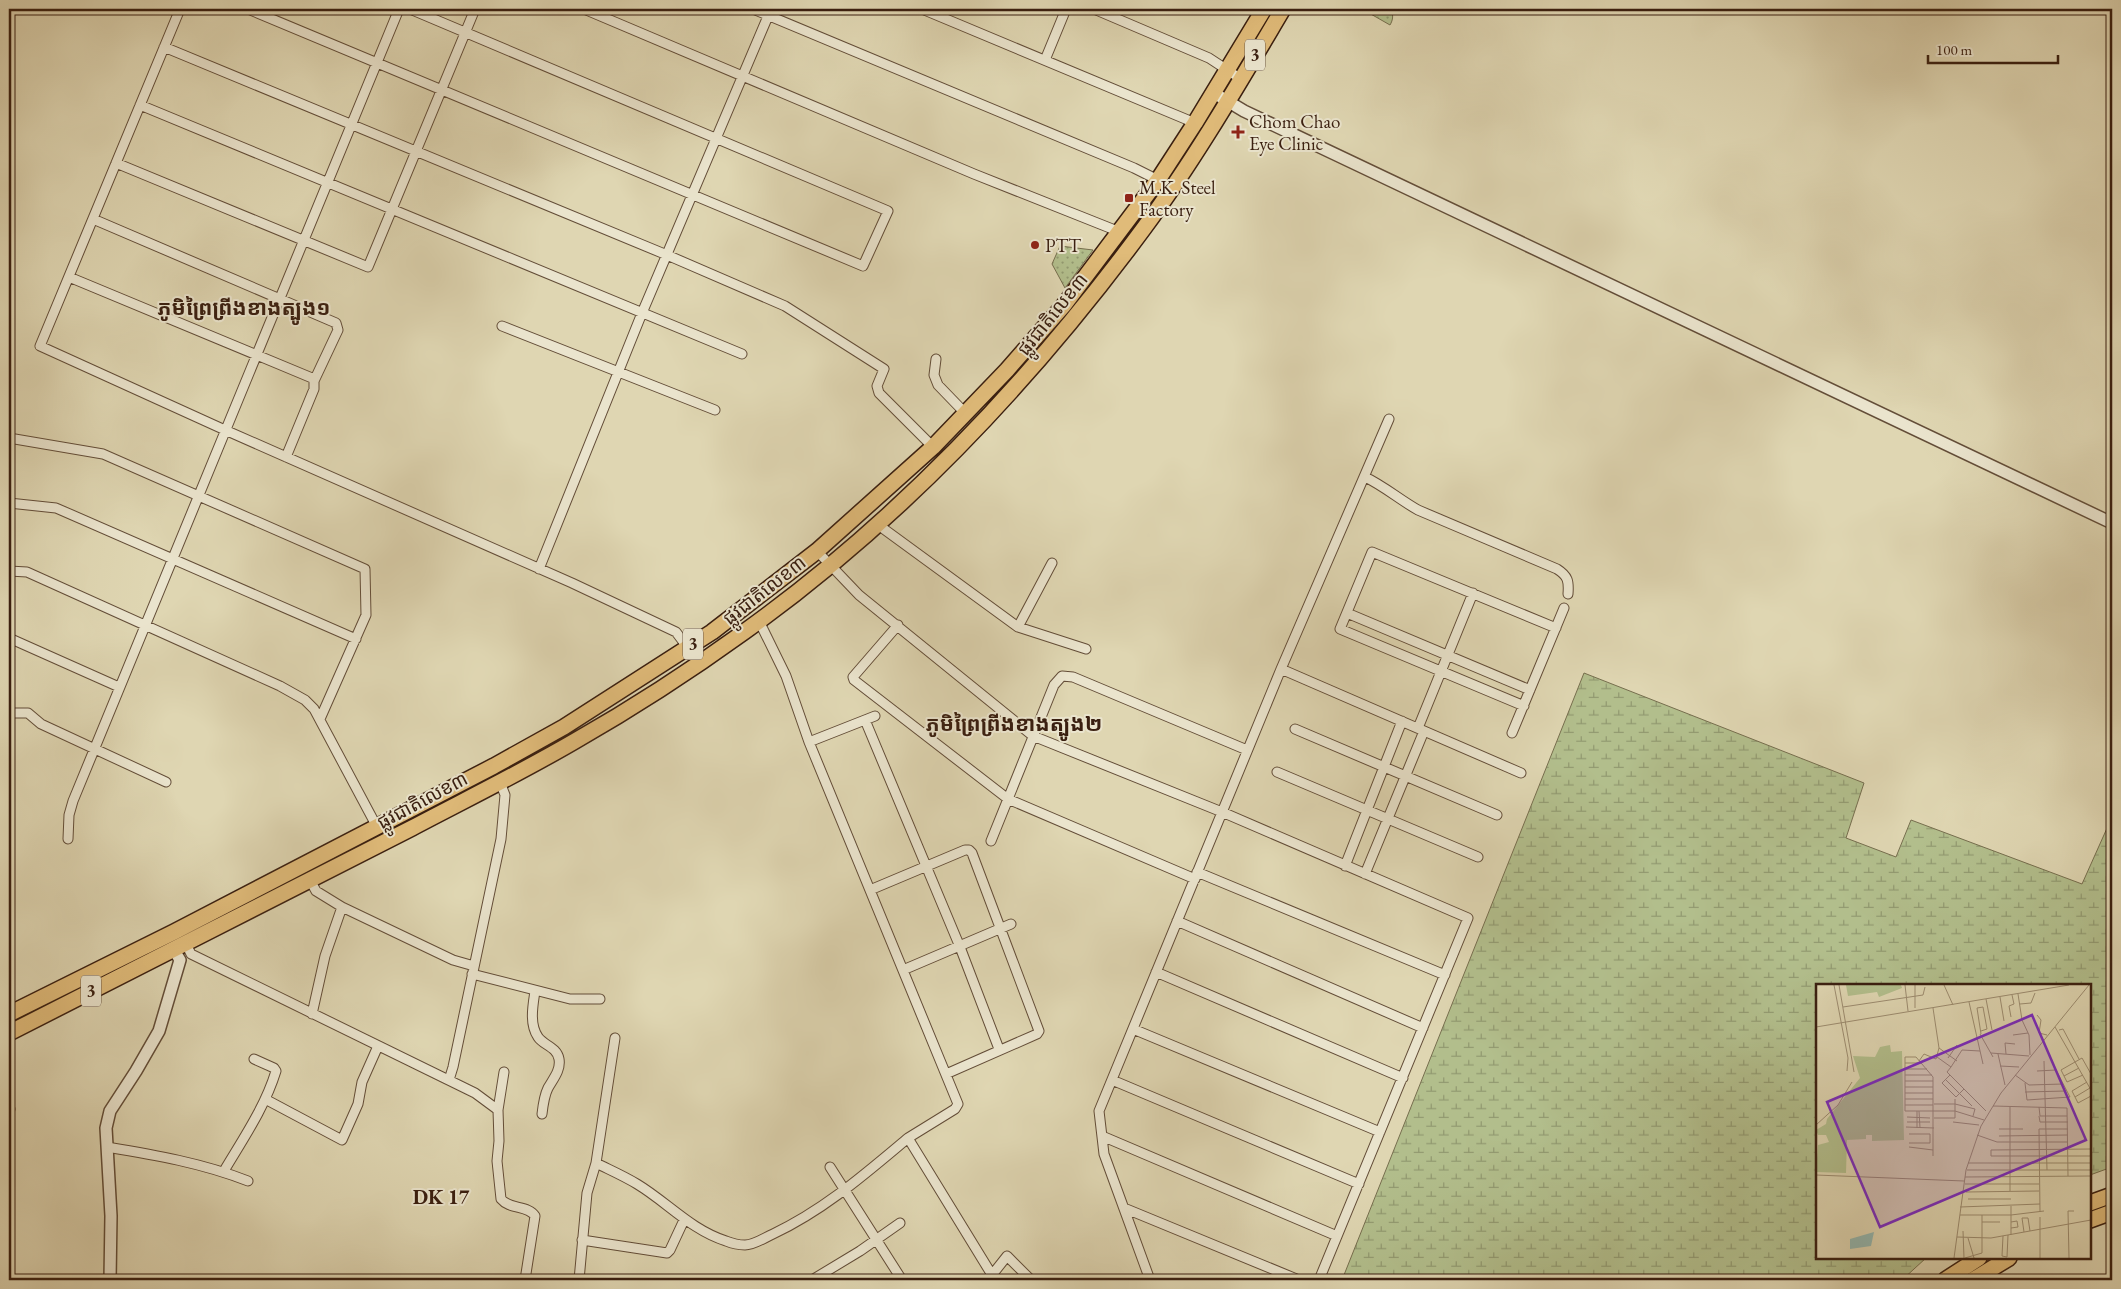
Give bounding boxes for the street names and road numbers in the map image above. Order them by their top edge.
road number: 3 [1245,40,1265,70]
street label: ផ្លូវជាតិលេខ៣ [1011,268,1097,364]
street label: ផ្លូវជាតិលេខ៣ [717,550,814,634]
road number: 3 [683,629,703,660]
street label: ផ្លូវជាតិលេខ៣ [372,766,474,839]
road number: 3 [81,976,101,1006]

